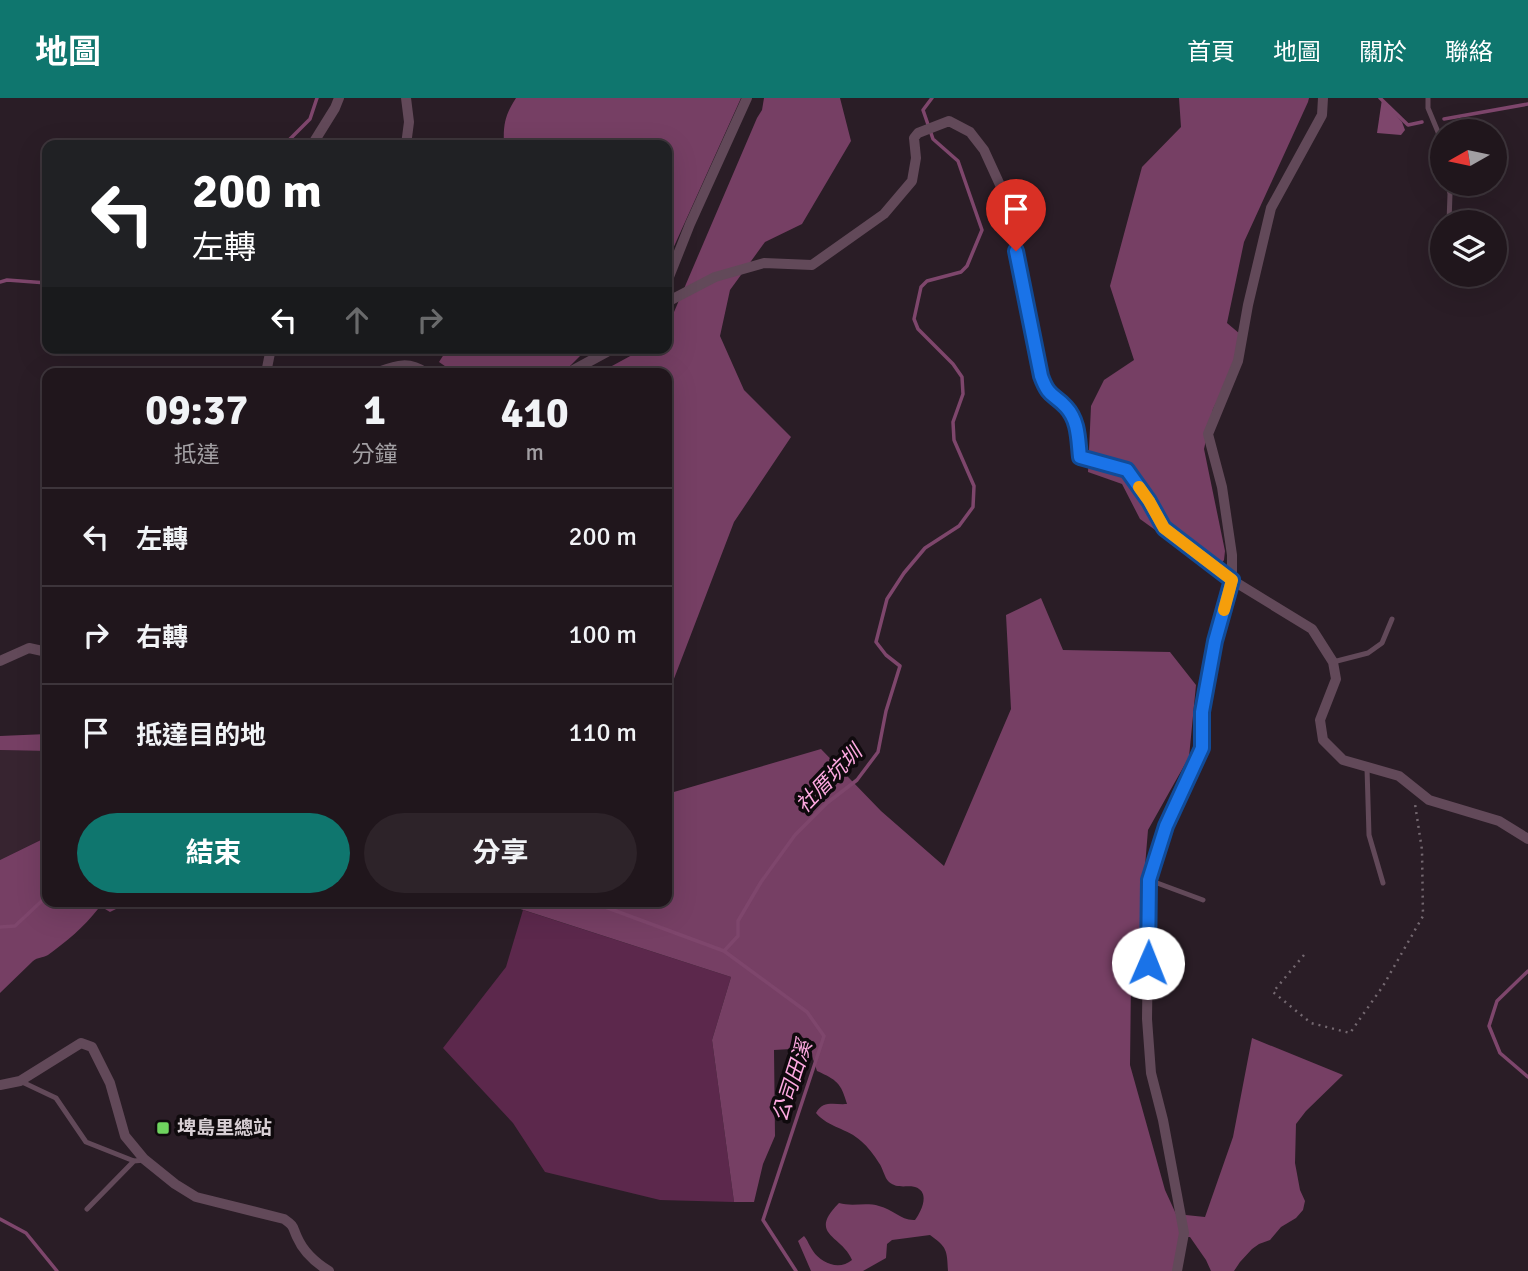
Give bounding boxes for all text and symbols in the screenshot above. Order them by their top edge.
text: 地圖 [35,32,101,73]
text: 首頁 [1187,37,1235,67]
text: 地圖 [1273,37,1321,67]
text: 關於 [1359,37,1407,67]
text: 聯絡 [1445,37,1493,67]
north arrow [1430,119,1507,196]
map controls [1430,119,1507,287]
text: 200 m [192,161,322,221]
icon: left [77,168,168,259]
pin [986,179,1046,251]
icon: arrive [997,190,1035,228]
button: layers [1430,210,1507,287]
text: 左轉 [192,228,256,267]
icon: left [265,301,303,339]
icon: ahead [338,301,376,339]
icon: right [411,301,449,339]
text: 09:37 [145,385,248,436]
text: 1 [363,385,386,436]
text: 410 [501,388,569,439]
text: m [526,438,544,467]
text: 抵達 [174,440,220,469]
text: 分鐘 [352,440,398,469]
icon: left [77,518,115,556]
text: 200 m [568,521,637,553]
text: 左轉 [136,524,188,556]
icon: right [77,616,115,654]
text: 100 m [568,619,637,651]
text: 右轉 [136,622,188,654]
icon: arrive [77,714,115,752]
text: 110 m [568,717,637,749]
text: 抵達目的地 [136,720,266,752]
water label: 社厝坑圳 [790,738,870,818]
button: 結束 [77,813,350,893]
button: 分享 [364,813,637,893]
position arrow [1111,926,1185,1000]
water label: 公司田溪 [767,1034,818,1125]
place label: 埤島里總站 [177,1116,272,1140]
marker: 埤島里總站 [155,1120,171,1136]

